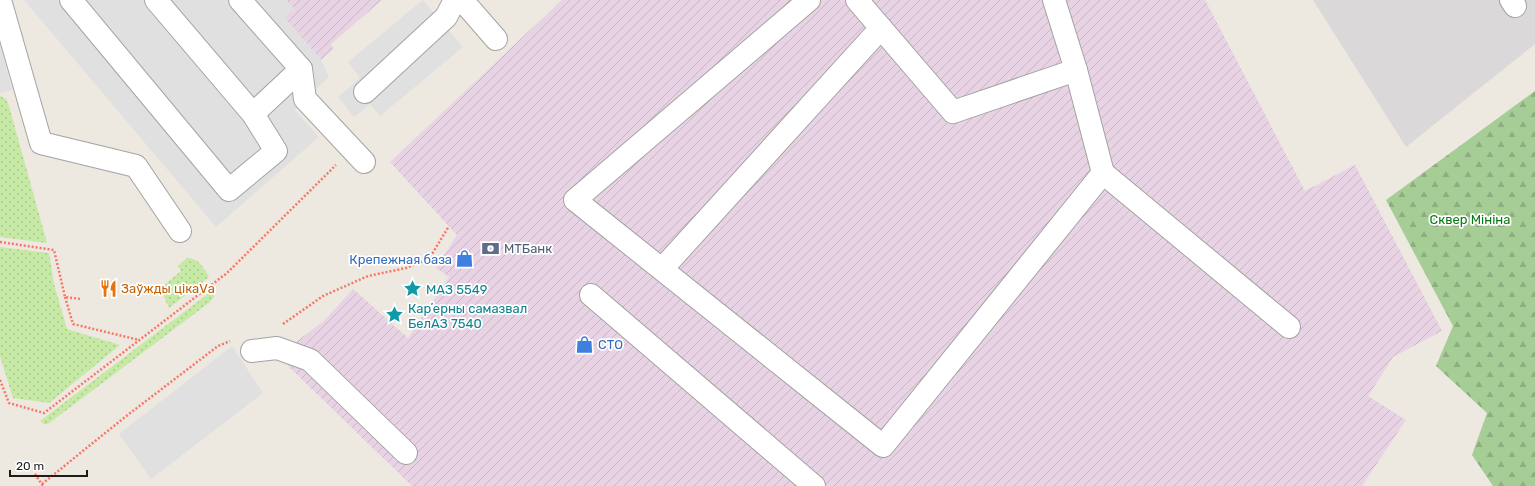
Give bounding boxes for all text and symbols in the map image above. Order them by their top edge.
park label: Сквер Мініна [1430,212,1510,227]
bank icon: МТБанк [481,238,501,258]
place label: МТБанк [504,241,552,256]
shop icon: Крепежная база [455,249,475,269]
place label: Крепежная база [349,252,452,267]
restaurant icon: Заўжды цікаVа [98,278,118,298]
place icon: МАЗ 5549 [403,279,423,299]
place label: Заўжды цікаVа [121,281,215,296]
place label: МАЗ 5549 [426,282,488,297]
place label: Карʼерны самазвал БелАЗ 7540 [408,301,527,331]
place icon: Карʼерны самазвал БелАЗ 7540 [385,305,405,325]
shop icon: СТО [575,334,595,354]
place label: СТО [598,337,623,352]
scale bar [10,452,87,478]
text: 20 m [16,459,44,473]

